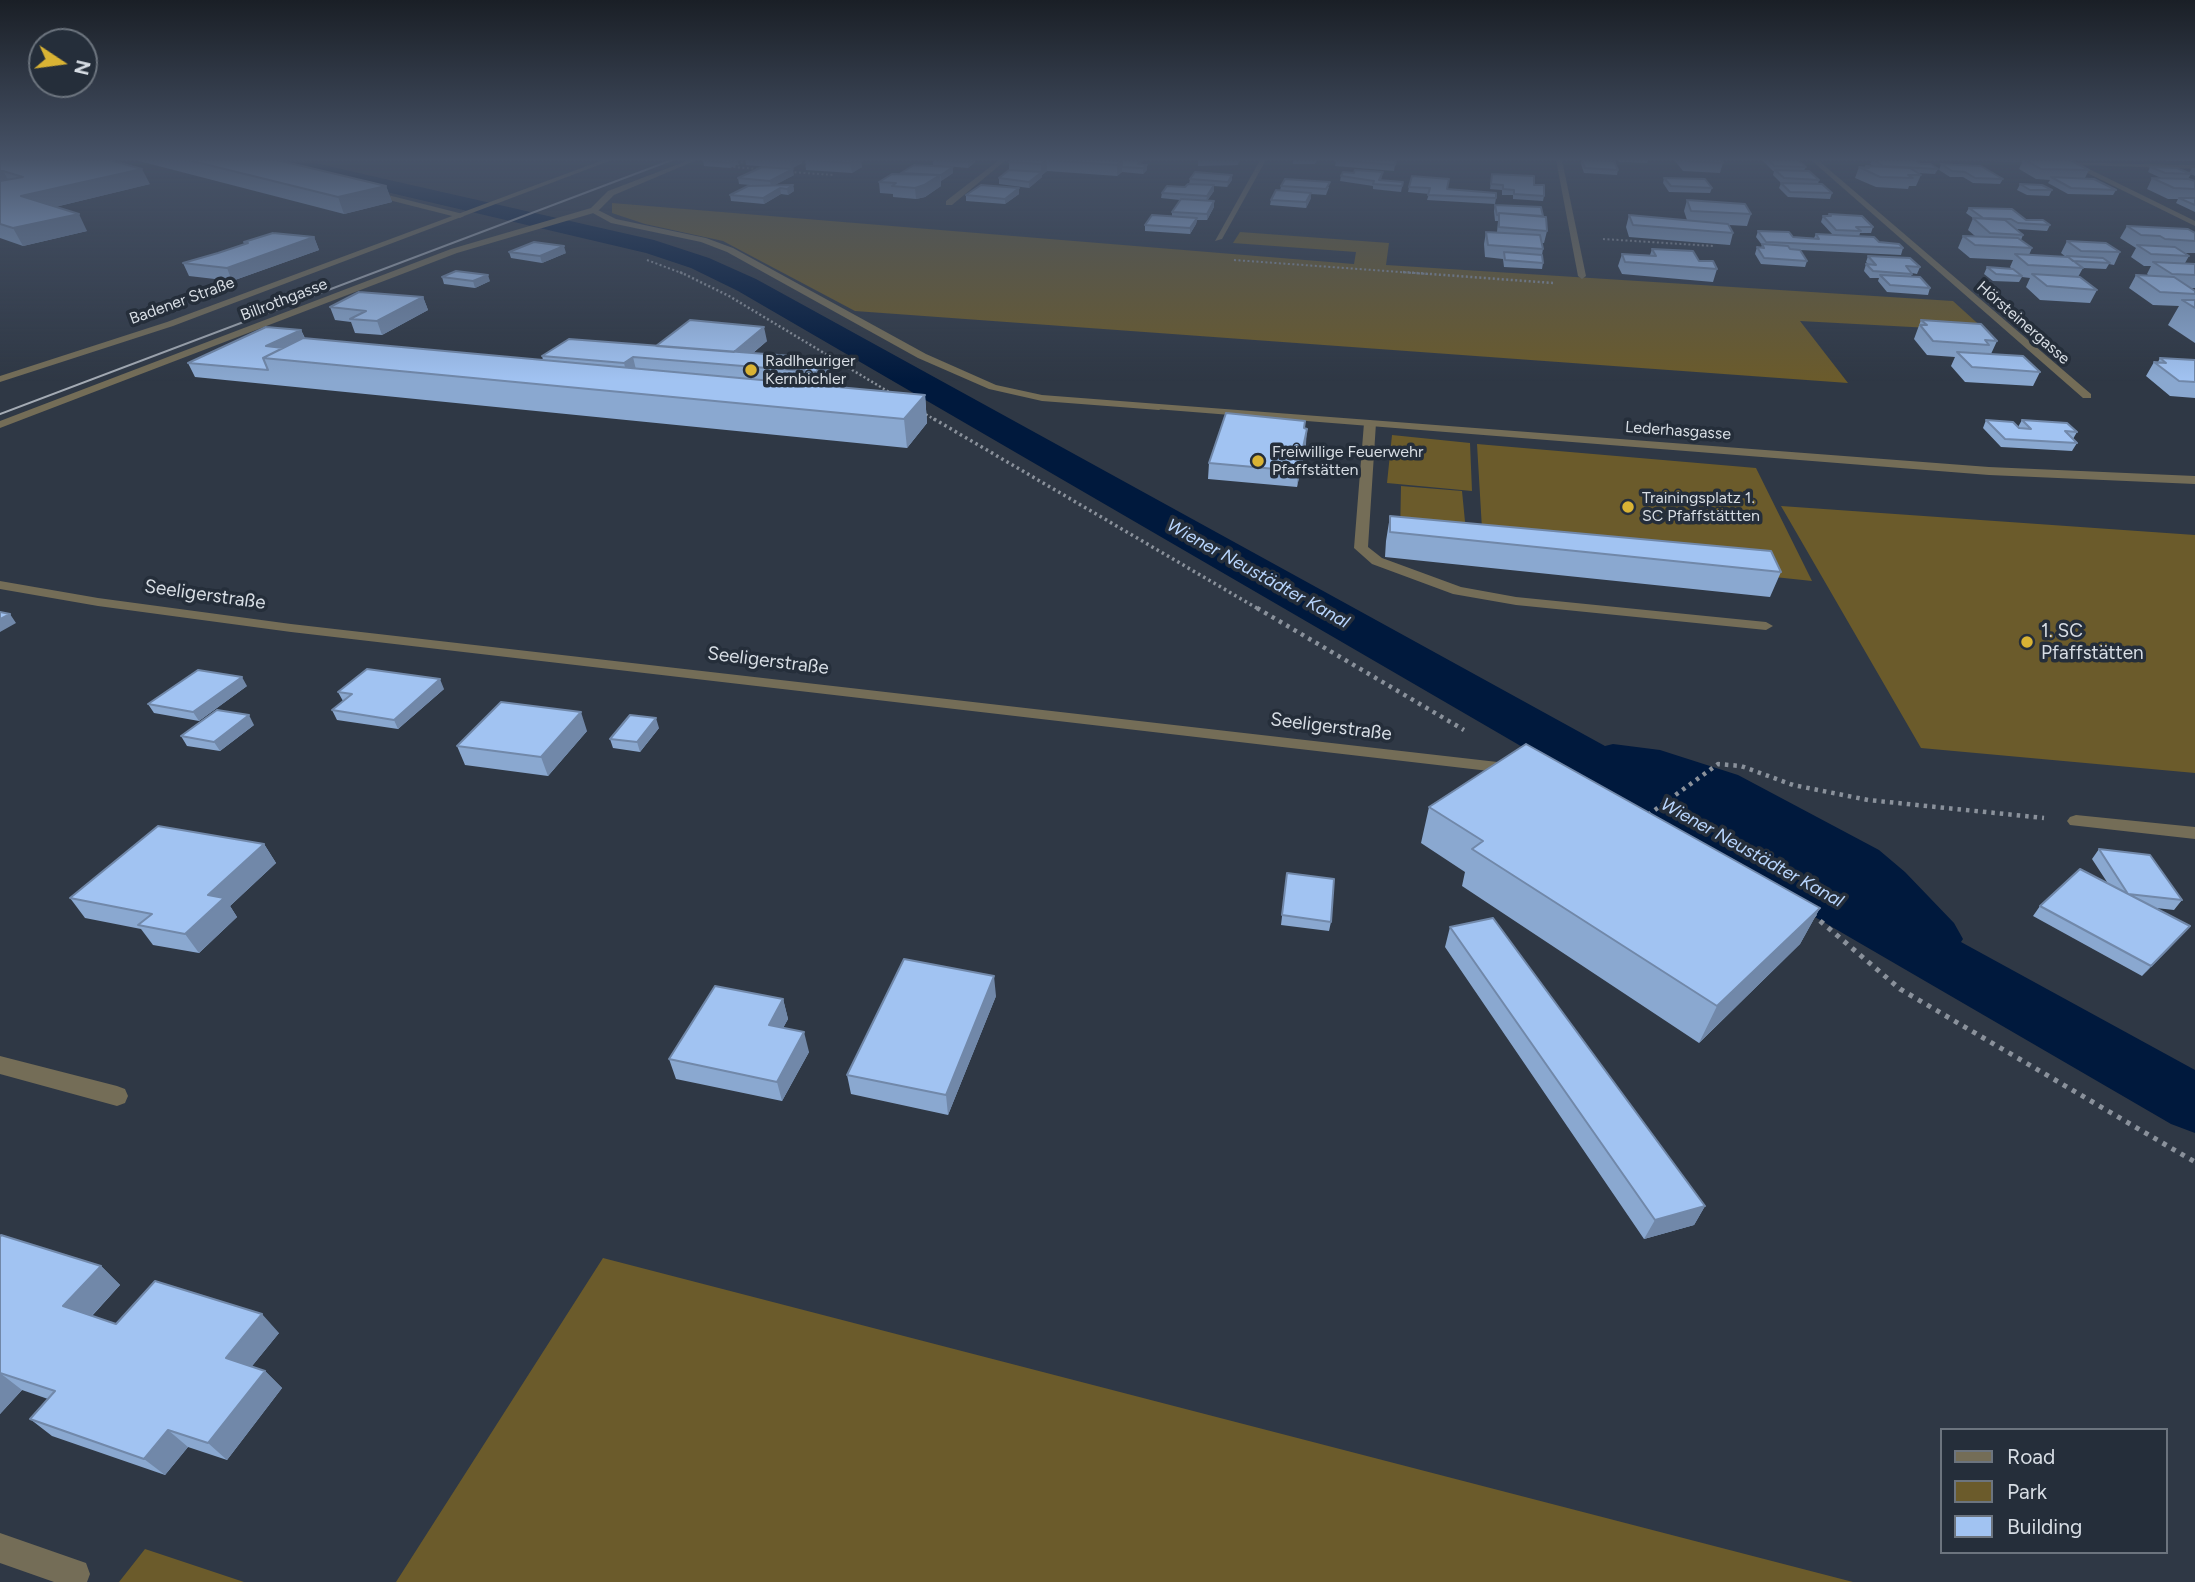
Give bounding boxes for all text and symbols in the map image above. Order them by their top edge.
north arrow [28,28,98,98]
text: N [69,58,95,77]
street label: Badener Straße [127,273,237,329]
street label: Billrothgasse [238,275,330,325]
street label: Hörsteinergasse [1973,277,2073,369]
place label: Radlheuriger Kernbichler [765,351,855,389]
marker: Radlheuriger Kernbichler [743,362,759,378]
street label: Lederhasgasse [1624,418,1732,444]
place label: Freiwillige Feuerwehr Pfaffstätten [1272,442,1423,480]
marker: Freiwillige Feuerwehr Pfaffstätten [1250,453,1266,469]
place label: Trainingsplatz 1. SC Pfaffstättten [1642,488,1760,526]
marker: Trainingsplatz 1. SC Pfaffstättten [1620,499,1636,515]
water label: Wiener Neustädter Kanal [1163,515,1353,633]
street label: Seeligerstraße [143,575,267,615]
place label: 1. SC Pfaffstätten [2041,620,2144,664]
marker: 1. SC Pfaffstätten [2019,634,2035,650]
street label: Seeligerstraße [706,642,830,680]
street label: Seeligerstraße [1269,708,1393,746]
water label: Wiener Neustädter Kanal [1657,794,1847,912]
legend [1940,1428,2167,1554]
text: Road [2007,1444,2055,1469]
text: Park [2007,1479,2047,1504]
text: Building [2007,1514,2082,1539]

